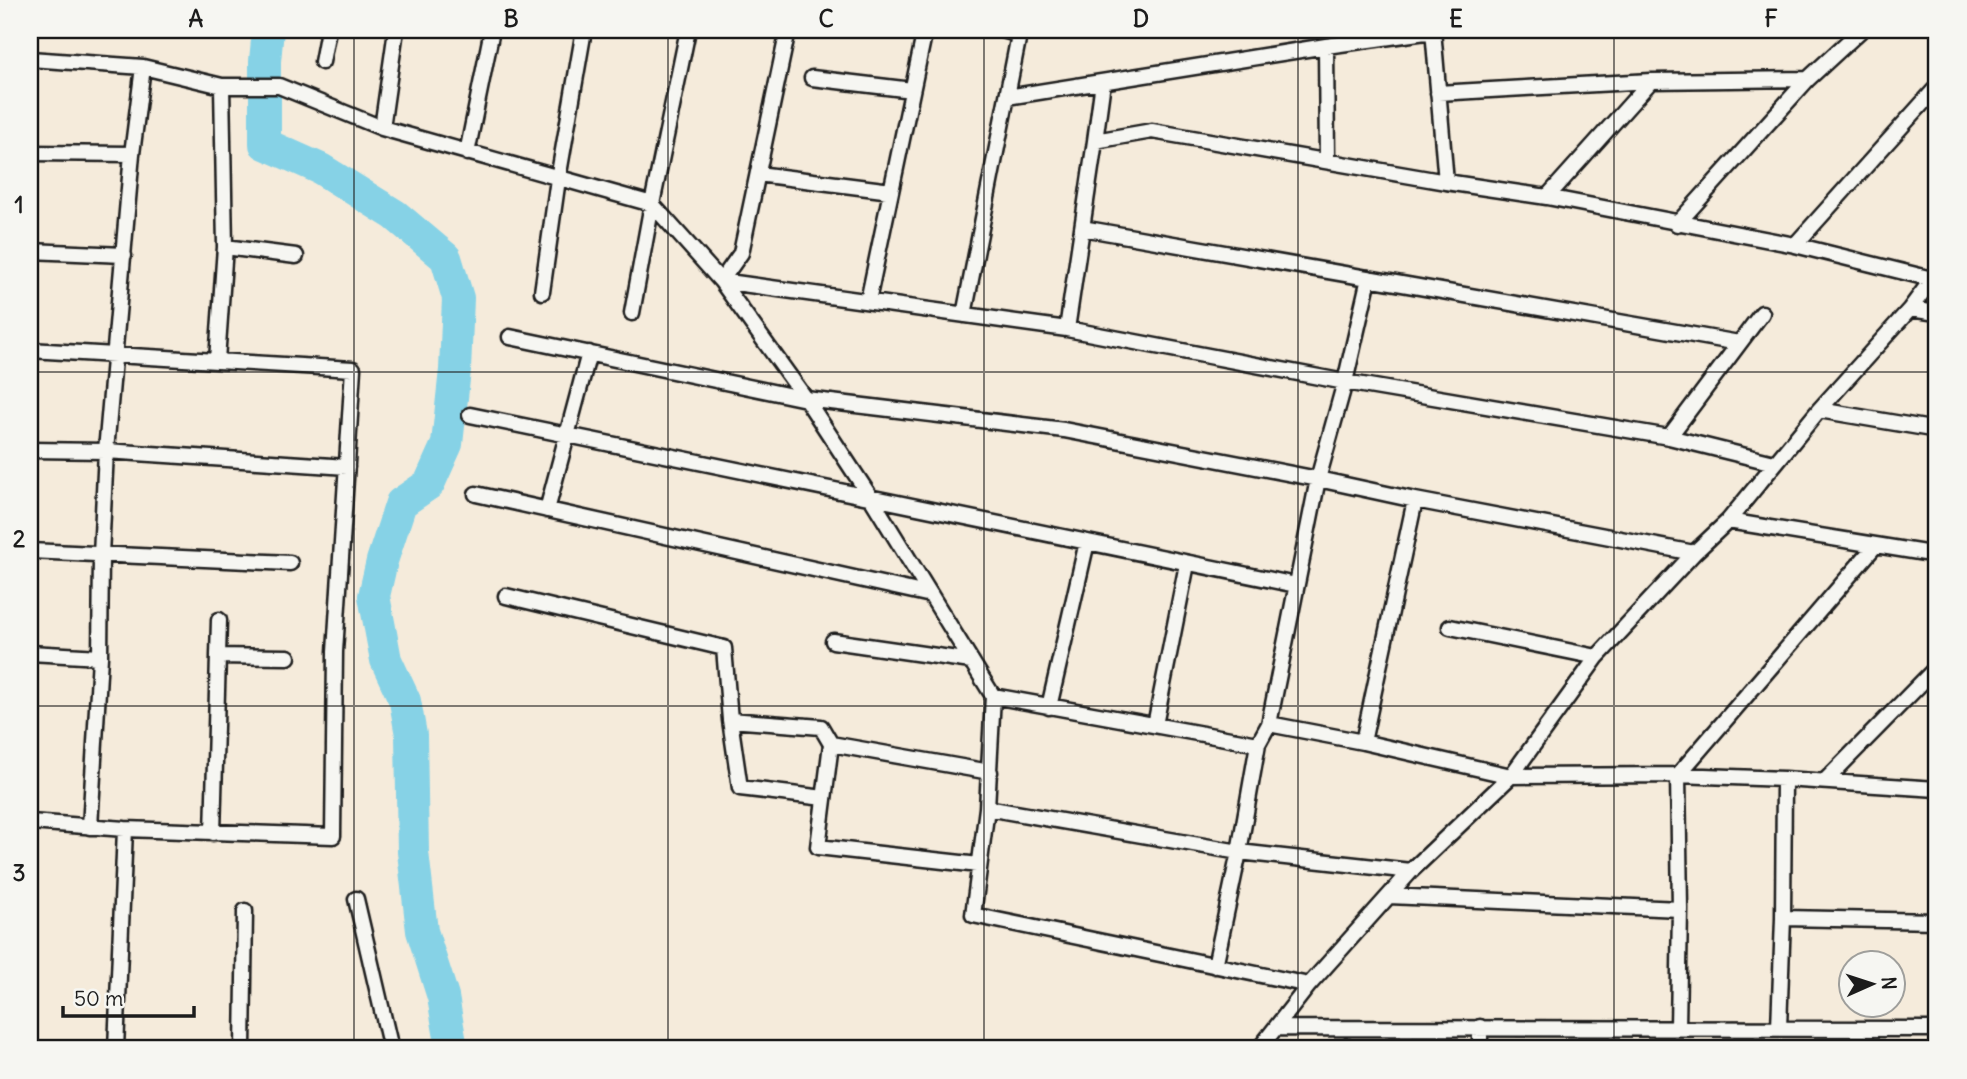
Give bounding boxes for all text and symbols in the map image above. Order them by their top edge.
text: A [189,4,204,33]
text: B [503,4,519,33]
text: C [818,4,834,33]
text: D [1133,4,1149,33]
text: E [1449,4,1463,33]
text: F [1764,4,1778,33]
text: 1 [14,190,24,219]
text: 2 [13,524,26,553]
text: 3 [12,858,26,887]
north arrow [1838,950,1908,1020]
scale bar [63,974,194,1018]
text: N [1877,976,1901,990]
text: 50 m [74,985,123,1012]

